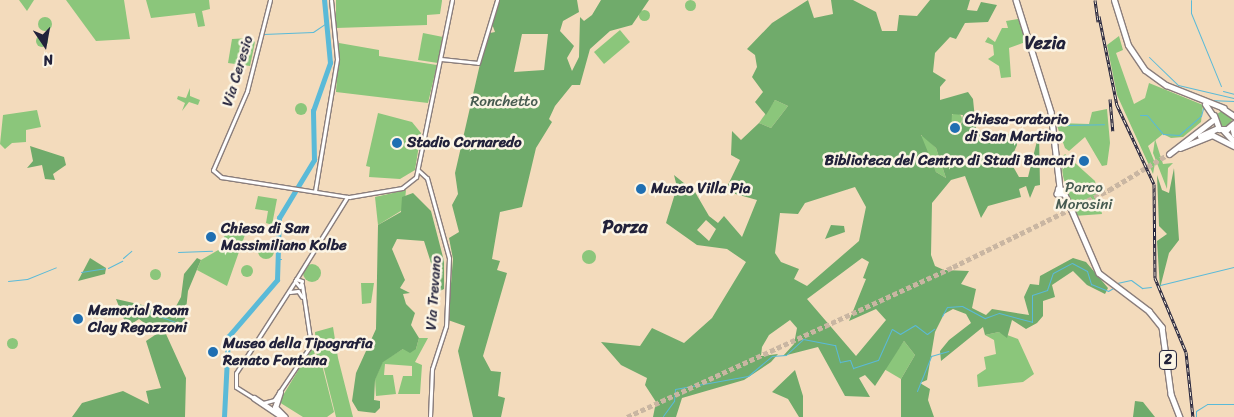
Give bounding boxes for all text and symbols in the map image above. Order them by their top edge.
north arrow [20,20,70,70]
district label: Vezia [1024,32,1066,54]
street label: Via Ceresio [219,33,257,109]
text: N [41,47,56,73]
park label: Ronchetto [470,93,538,111]
place label: Chiesa-oratorio di San Martino [965,110,1069,145]
marker: Chiesa-oratorio di San Martino [949,122,961,134]
place label: Stadio Cornaredo [407,134,522,152]
marker: Stadio Cornaredo [391,137,403,149]
place label: Biblioteca del Centro di Studi Bancari [824,152,1074,170]
marker: Biblioteca del Centro di Studi Bancari [1078,155,1090,167]
park label: Parco Morosini [1056,178,1112,213]
place label: Museo Villa Pia [651,180,751,198]
marker: Museo Villa Pia [635,183,647,195]
district label: Porza [602,216,648,238]
place label: Chiesa di San Massimiliano Kolbe [221,219,346,254]
marker: Chiesa di San Massimiliano Kolbe [205,231,217,243]
street label: Via Trevano [422,255,446,331]
place label: Memorial Room Clay Regazzoni [88,301,189,336]
marker: Memorial Room Clay Regazzoni [72,313,84,325]
place label: Museo della Tipografia Renato Fontana [223,334,373,369]
marker: Museo della Tipografia Renato Fontana [207,346,219,358]
road number: 2 [1158,348,1178,372]

